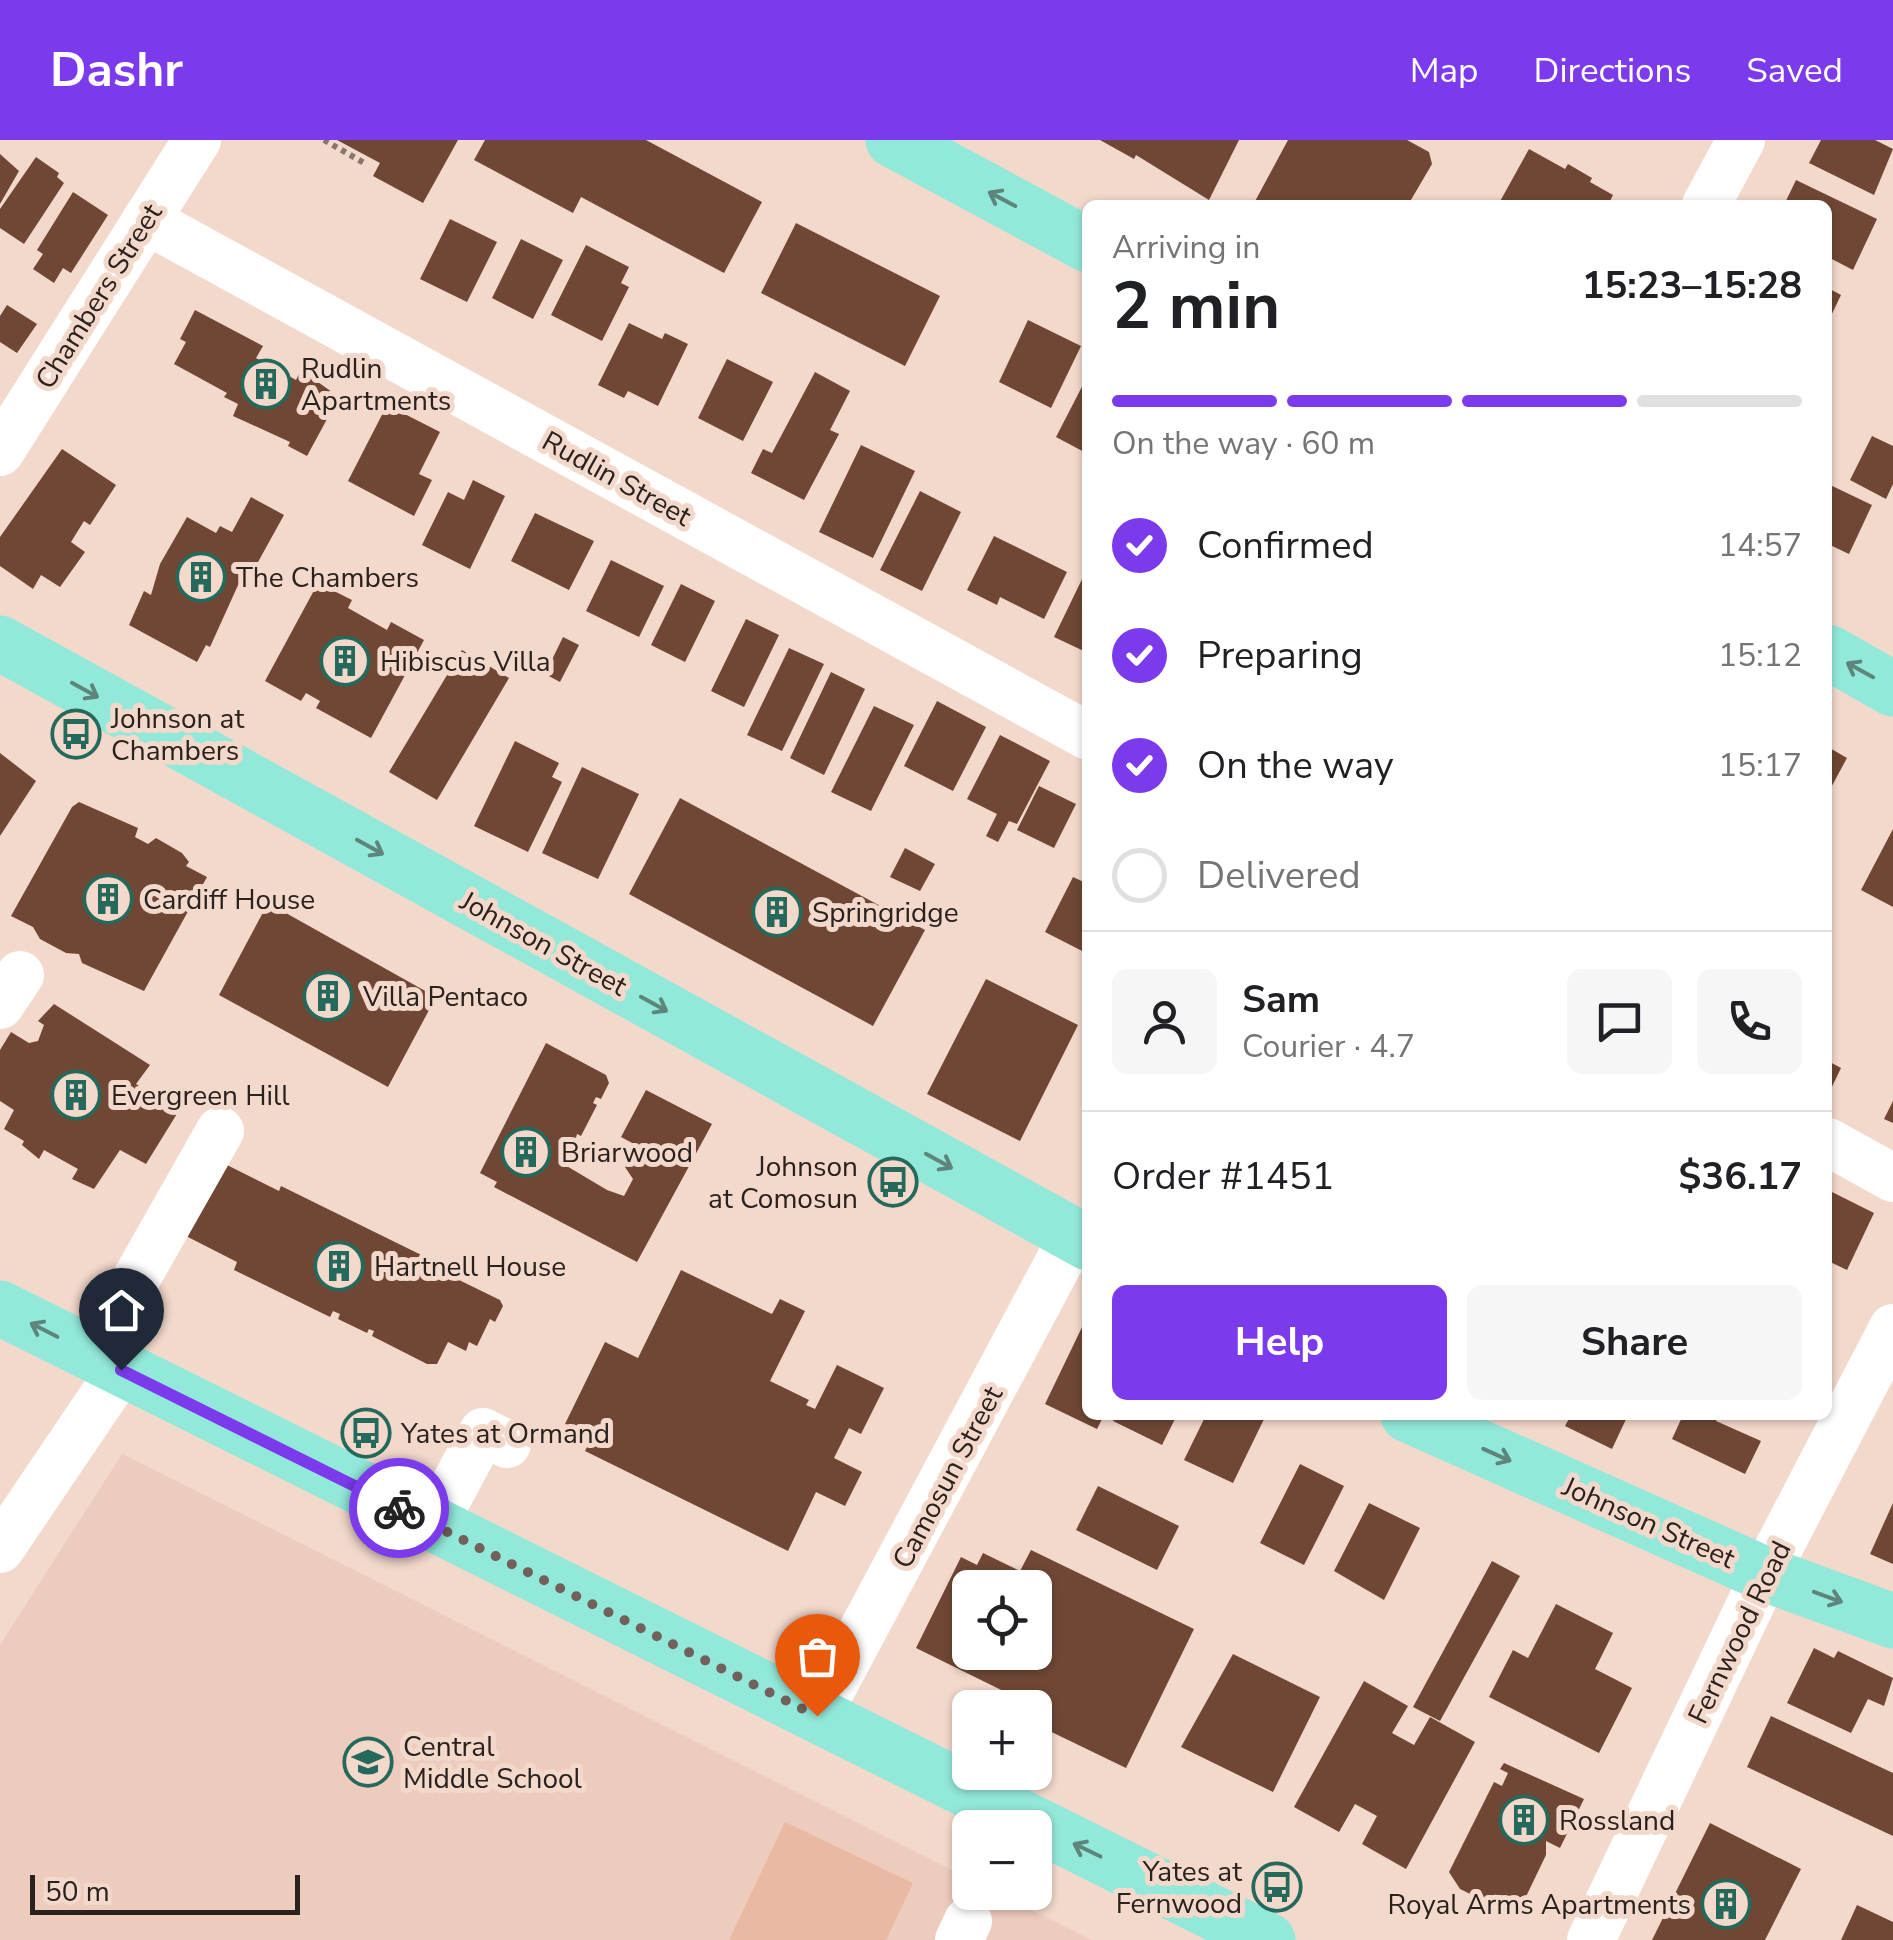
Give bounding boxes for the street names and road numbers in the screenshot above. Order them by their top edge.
street label: Chambers Street [27,197,171,396]
street label: Rudlin Street [535,422,698,536]
street label: Johnson Street [453,882,634,1005]
street label: Camosun Street [884,1379,1012,1575]
street label: Johnson Street [1555,1468,1741,1578]
street label: Fernwood Road [1679,1535,1801,1730]

